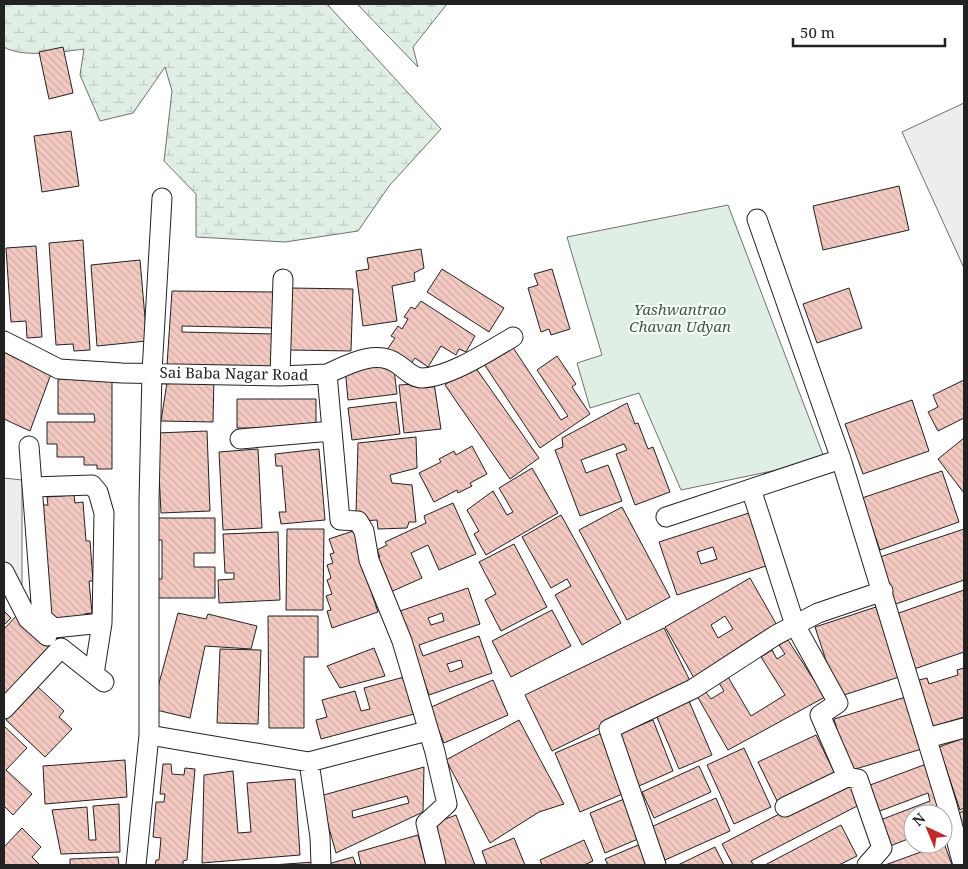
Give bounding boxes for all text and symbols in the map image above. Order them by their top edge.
scale bar [793,15,946,47]
text: 50 m [800,22,835,42]
park label: Yashwantrao Chavan Udyan [629,299,731,336]
street label: Sai Baba Nagar Road [160,362,308,384]
north arrow [903,804,953,854]
text: N [908,809,929,830]

